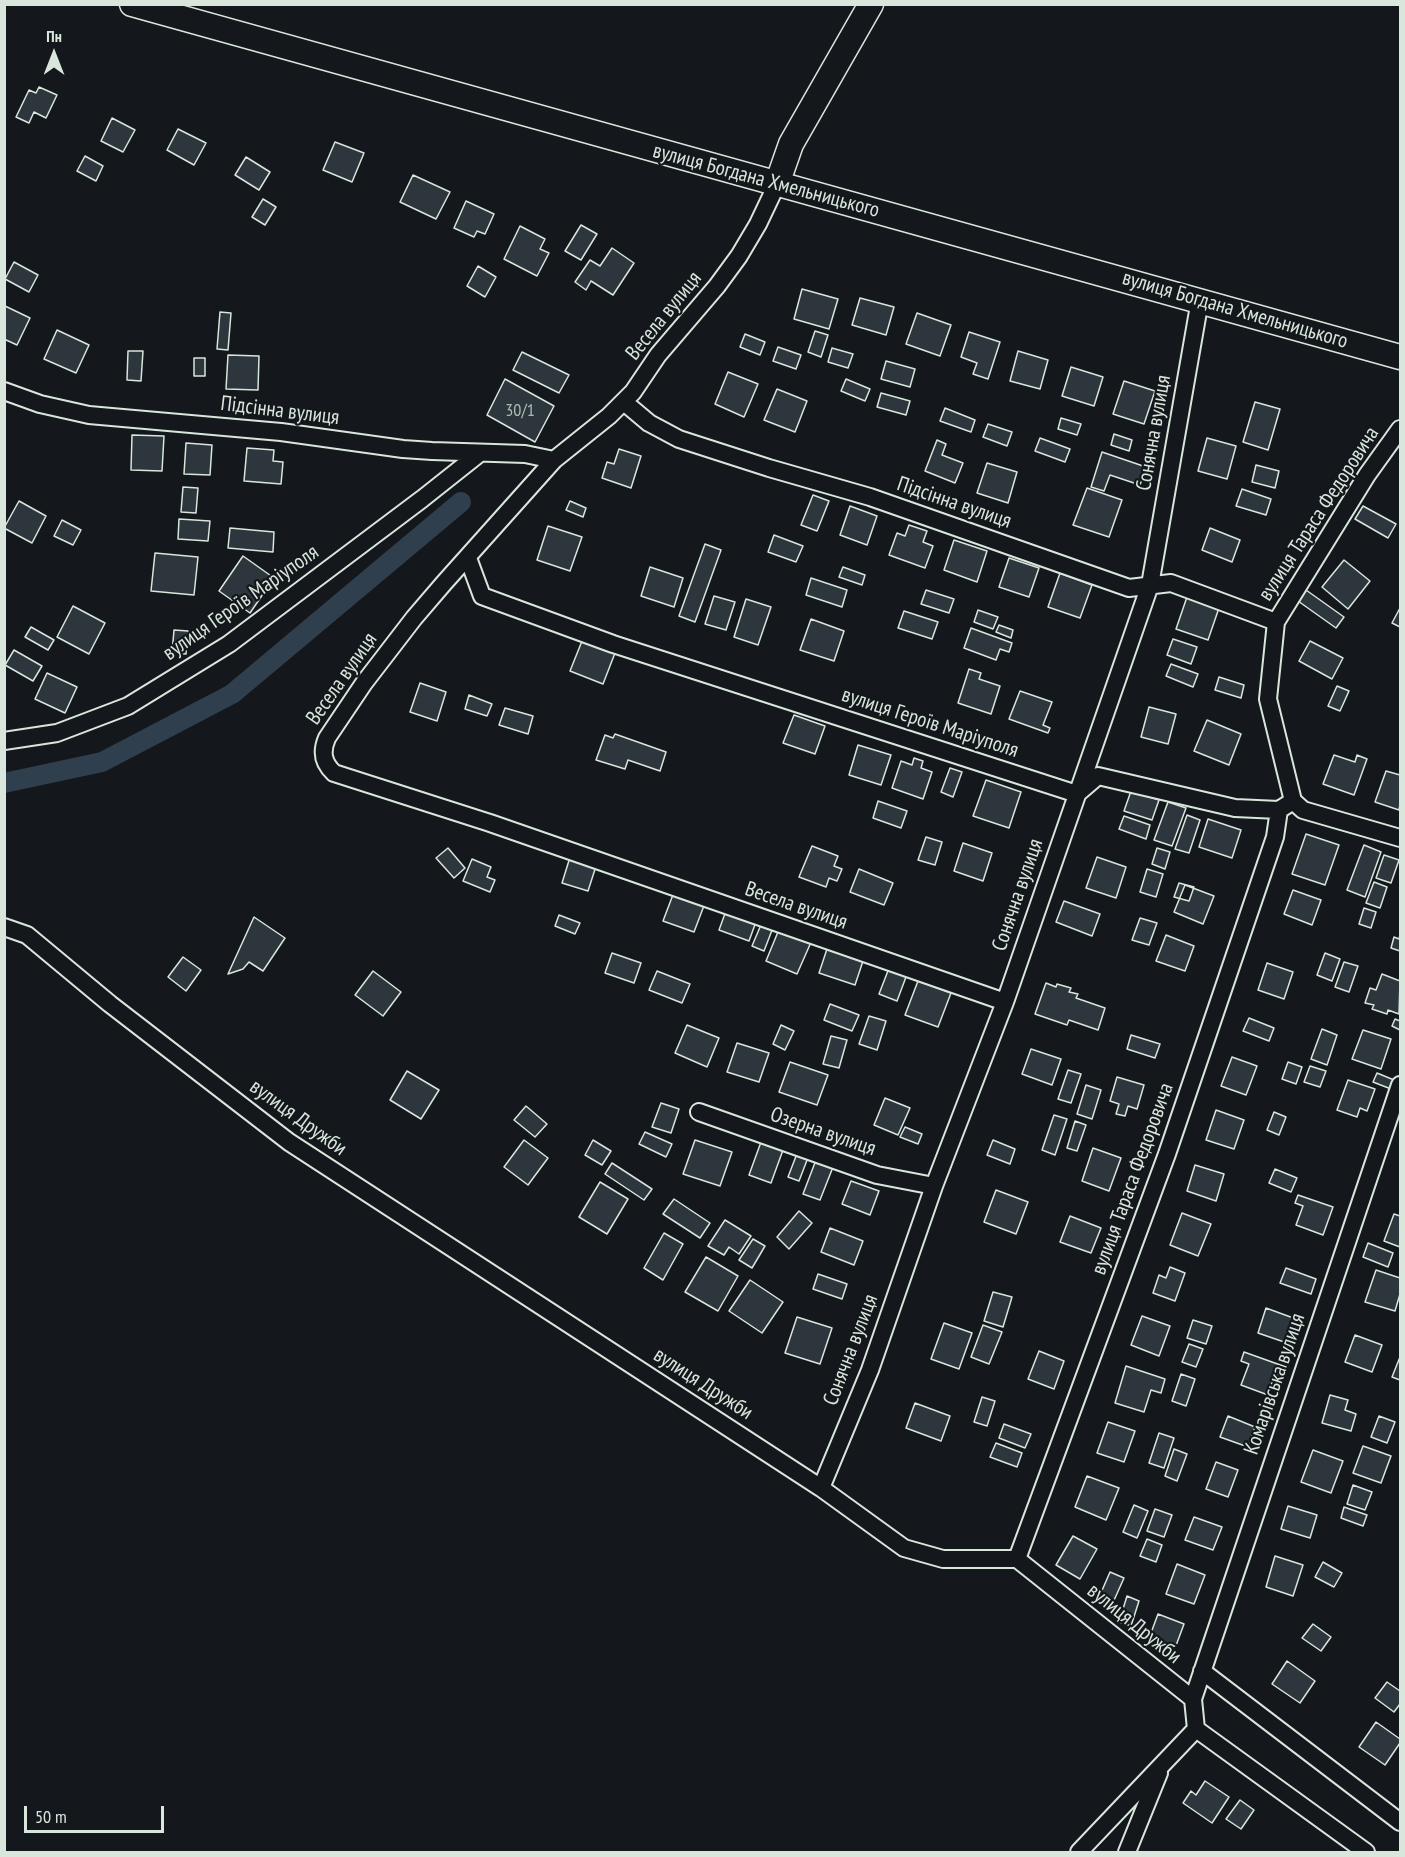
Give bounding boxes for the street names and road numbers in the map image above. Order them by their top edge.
street label: вулиця Богдана Хмельницького [650,139,882,223]
street label: вулиця Богдана Хмельницького [1119,266,1351,354]
street label: Весела вулиця [621,267,707,365]
street label: Сонячна вулиця [1131,373,1177,493]
street label: Підсінна вулиця [219,391,341,431]
street label: вулиця Тараса Федоровича [1253,422,1385,606]
street label: Підсінна вулиця [894,472,1014,534]
street label: вулиця Героїв Маріуполя [158,540,324,666]
street label: Весела вулиця [301,628,383,730]
street label: вулиця Героїв Маріуполя [839,683,1021,763]
street label: Сонячна вулиця [987,836,1049,954]
street label: Весела вулиця [742,877,850,935]
street label: вулиця Дружби [245,1074,351,1162]
street label: вулиця Тараса Федоровича [1087,1080,1179,1278]
street label: Озерна вулиця [767,1102,879,1162]
street label: Сонячна вулиця [818,1291,884,1409]
street label: Комарівська вулиця [1239,1310,1311,1458]
street label: вулиця Дружби [649,1343,757,1425]
street label: вулиця Дружби [1082,1578,1186,1670]

